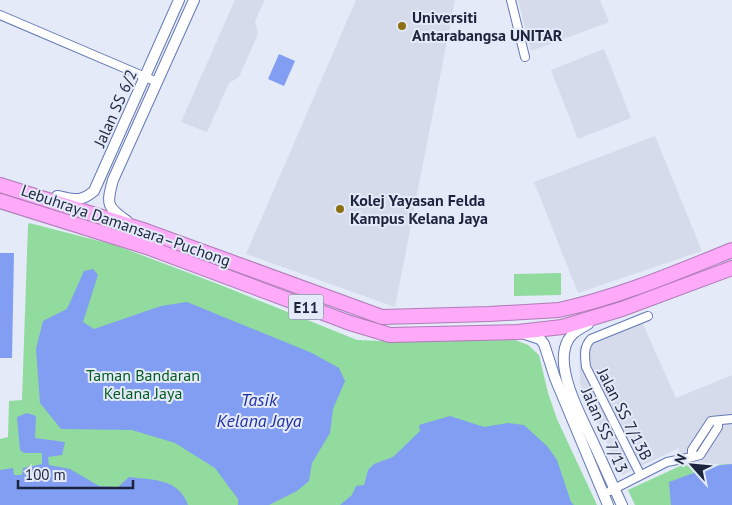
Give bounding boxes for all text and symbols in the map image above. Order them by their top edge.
place label: Universiti Antarabangsa UNITAR [412,7,563,45]
marker: Universiti Antarabangsa UNITAR [396,20,408,32]
street label: Jalan SS 6/2 [89,66,141,151]
street label: Lebuhraya Damansara–Puchong [19,180,233,270]
place label: Kolej Yayasan Felda Kampus Kelana Jaya [350,190,488,228]
marker: Kolej Yayasan Felda Kampus Kelana Jaya [334,203,346,215]
road number: E11 [288,294,324,320]
park label: Taman Bandaran Kelana Jaya [86,365,200,403]
street label: Jalan SS 7/13B [594,365,656,463]
street label: Jalan SS 7/13 [578,384,632,476]
water label: Tasik Kelana Jaya [217,388,302,432]
north arrow [667,440,717,490]
text: N [670,451,691,467]
scale bar [18,458,132,490]
text: 100 m [25,465,66,484]

